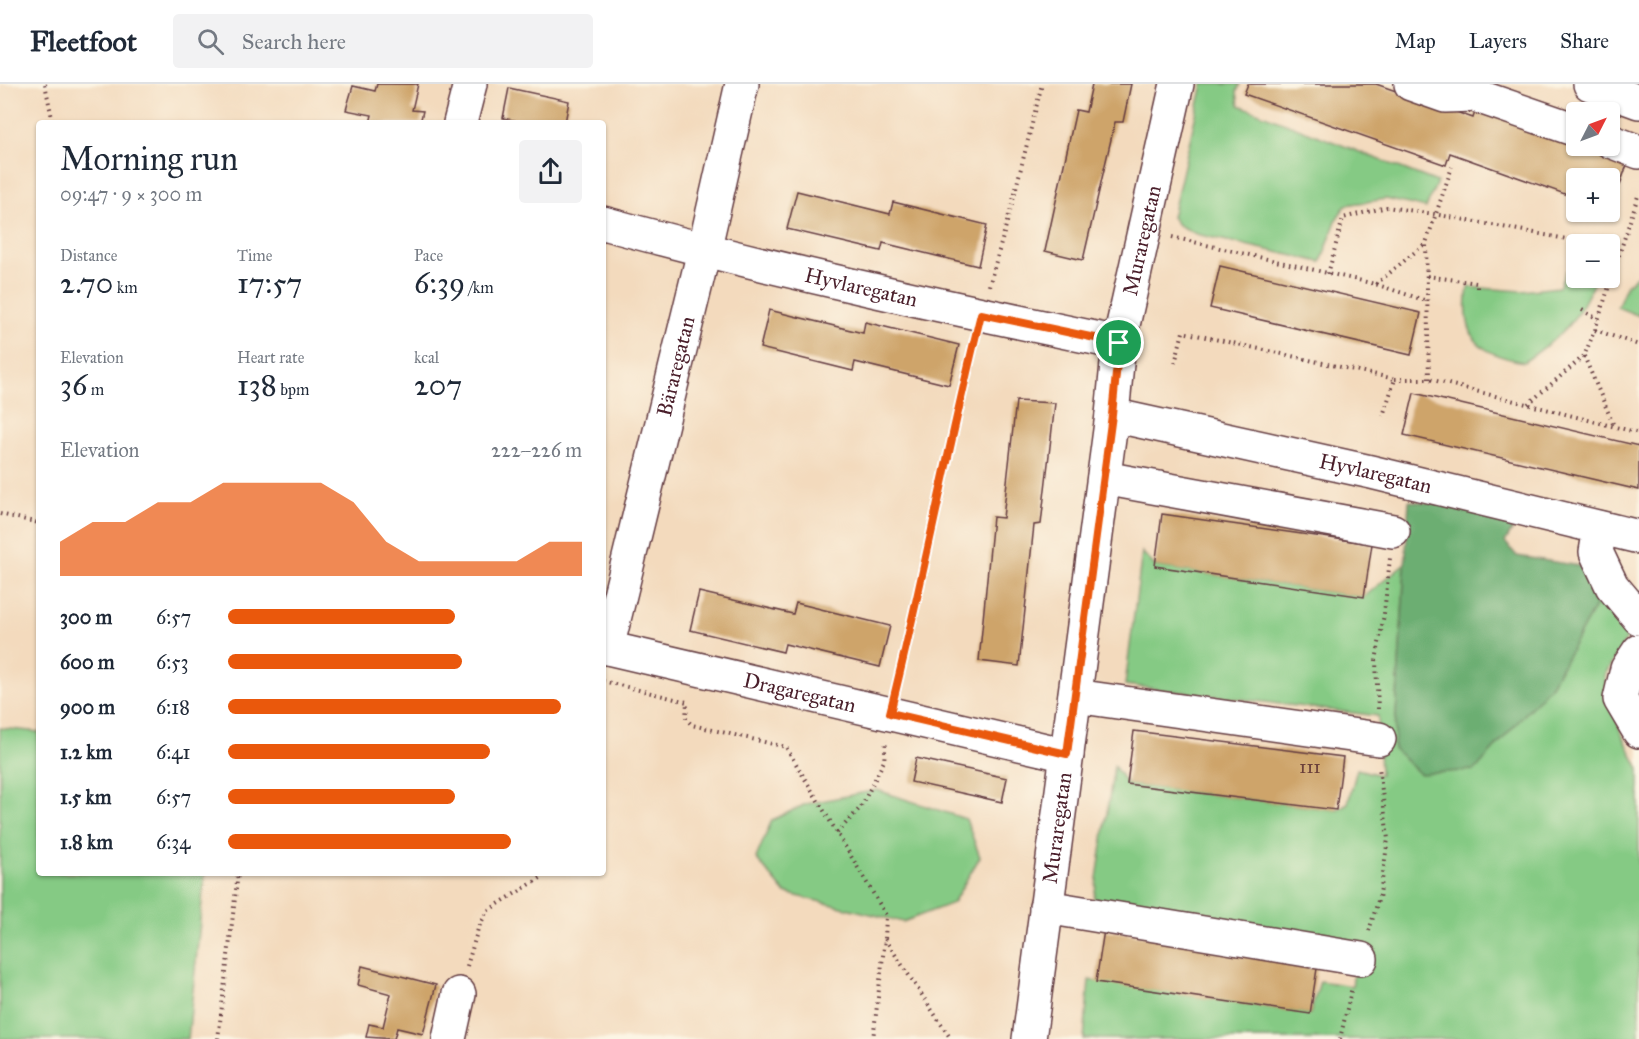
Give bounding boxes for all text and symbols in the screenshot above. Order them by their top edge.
search box [173,14,593,68]
text: Fleetfoot [30,24,137,59]
icon: search [194,25,227,58]
text: Search here [242,28,346,55]
text: Map [1395,28,1436,54]
text: Layers [1469,28,1527,54]
text: Share [1560,28,1609,54]
north arrow [1566,102,1620,156]
map controls [1566,102,1620,288]
text: Morning run [60,139,238,179]
button: share [519,140,582,203]
button: + [1566,168,1620,222]
text: 09:47 · 9 × 300 m [60,182,202,206]
street label: Muraregatan [1117,183,1167,298]
button: − [1566,234,1620,288]
text: Distance [60,246,117,265]
text: Time [237,246,272,265]
text: Pace [414,246,443,265]
street label: Hyvlaregatan [802,262,920,313]
text: 2.70 [60,265,113,301]
text: 17:57 [237,265,302,301]
text: 6:39 [414,265,465,301]
text: km [113,278,138,297]
text: /km [465,278,494,297]
street label: Bäraregatan [651,313,701,419]
pin [1093,317,1144,368]
icon: arrive [1102,326,1135,359]
text: Elevation [60,348,124,367]
text: Heart rate [237,348,304,367]
text: kcal [414,348,439,367]
text: 36 [60,367,87,403]
text: 138 [237,367,277,403]
text: 207 [414,367,462,403]
text: m [87,380,104,399]
text: bpm [277,380,309,399]
text: Elevation [60,438,139,462]
text: 222–226 m [491,438,582,462]
street label: Hyvlaregatan [1317,448,1435,499]
text: 300 m [60,605,112,629]
text: 6:57 [156,605,191,629]
text: 600 m [60,650,115,674]
text: 6:53 [156,650,189,674]
street label: Dragaregatan [741,667,859,718]
text: 900 m [60,695,115,719]
text: 6:18 [156,695,190,719]
text: 1.2 km [60,740,112,764]
text: 6:41 [156,740,190,764]
house number: 111 [1299,756,1321,778]
street label: Muraregatan [1037,771,1077,885]
text: 1.5 km [60,785,111,809]
text: 6:57 [156,785,191,809]
text: 1.8 km [60,830,113,854]
text: 6:34 [156,830,190,854]

